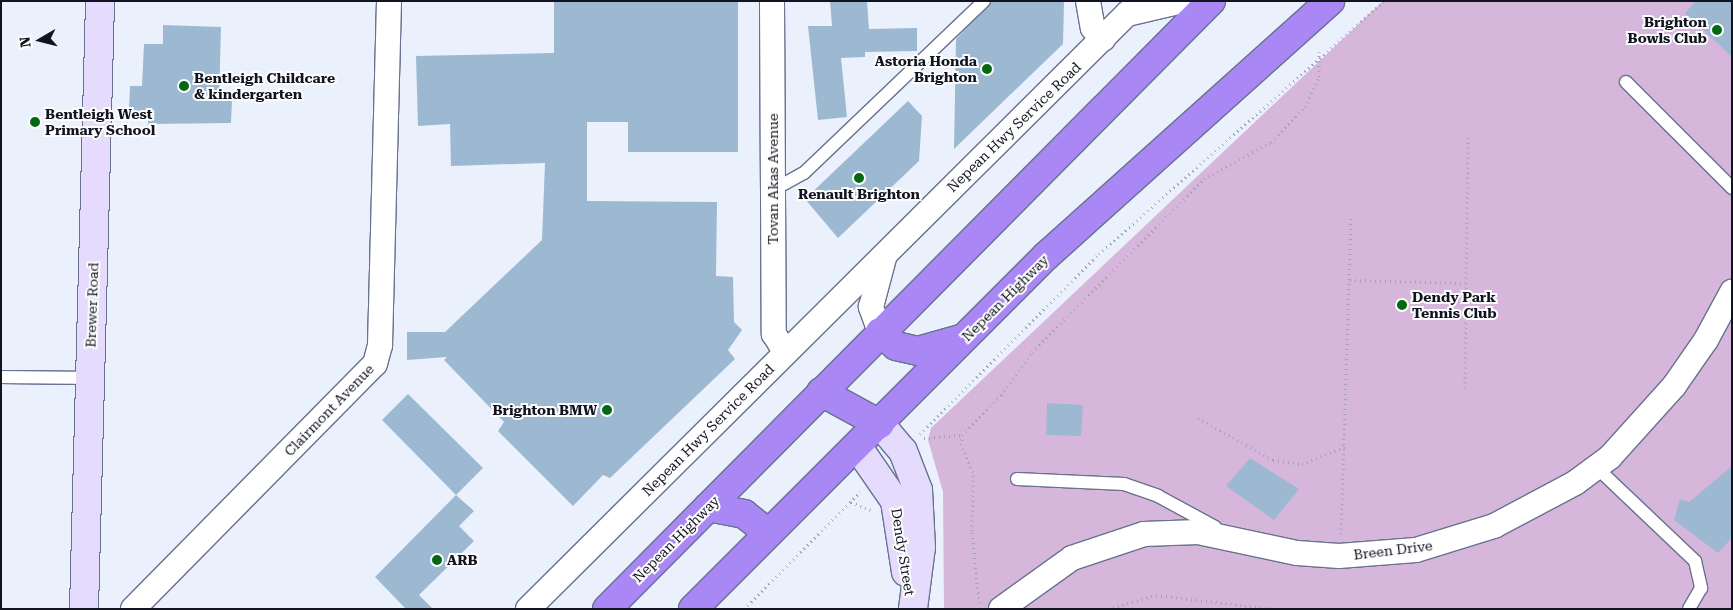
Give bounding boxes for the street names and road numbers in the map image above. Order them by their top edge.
street label: Nepean Hwy Service Road [944,59,1084,195]
street label: Tovan Akas Avenue [765,113,781,245]
street label: Nepean Highway [958,251,1052,345]
street label: Brewer Road [82,262,102,348]
street label: Clairmont Avenue [281,360,377,460]
street label: Nepean Hwy Service Road [639,361,777,499]
street label: Nepean Highway [629,492,723,586]
street label: Dendy Street [888,507,918,597]
street label: Breen Drive [1352,537,1434,563]

